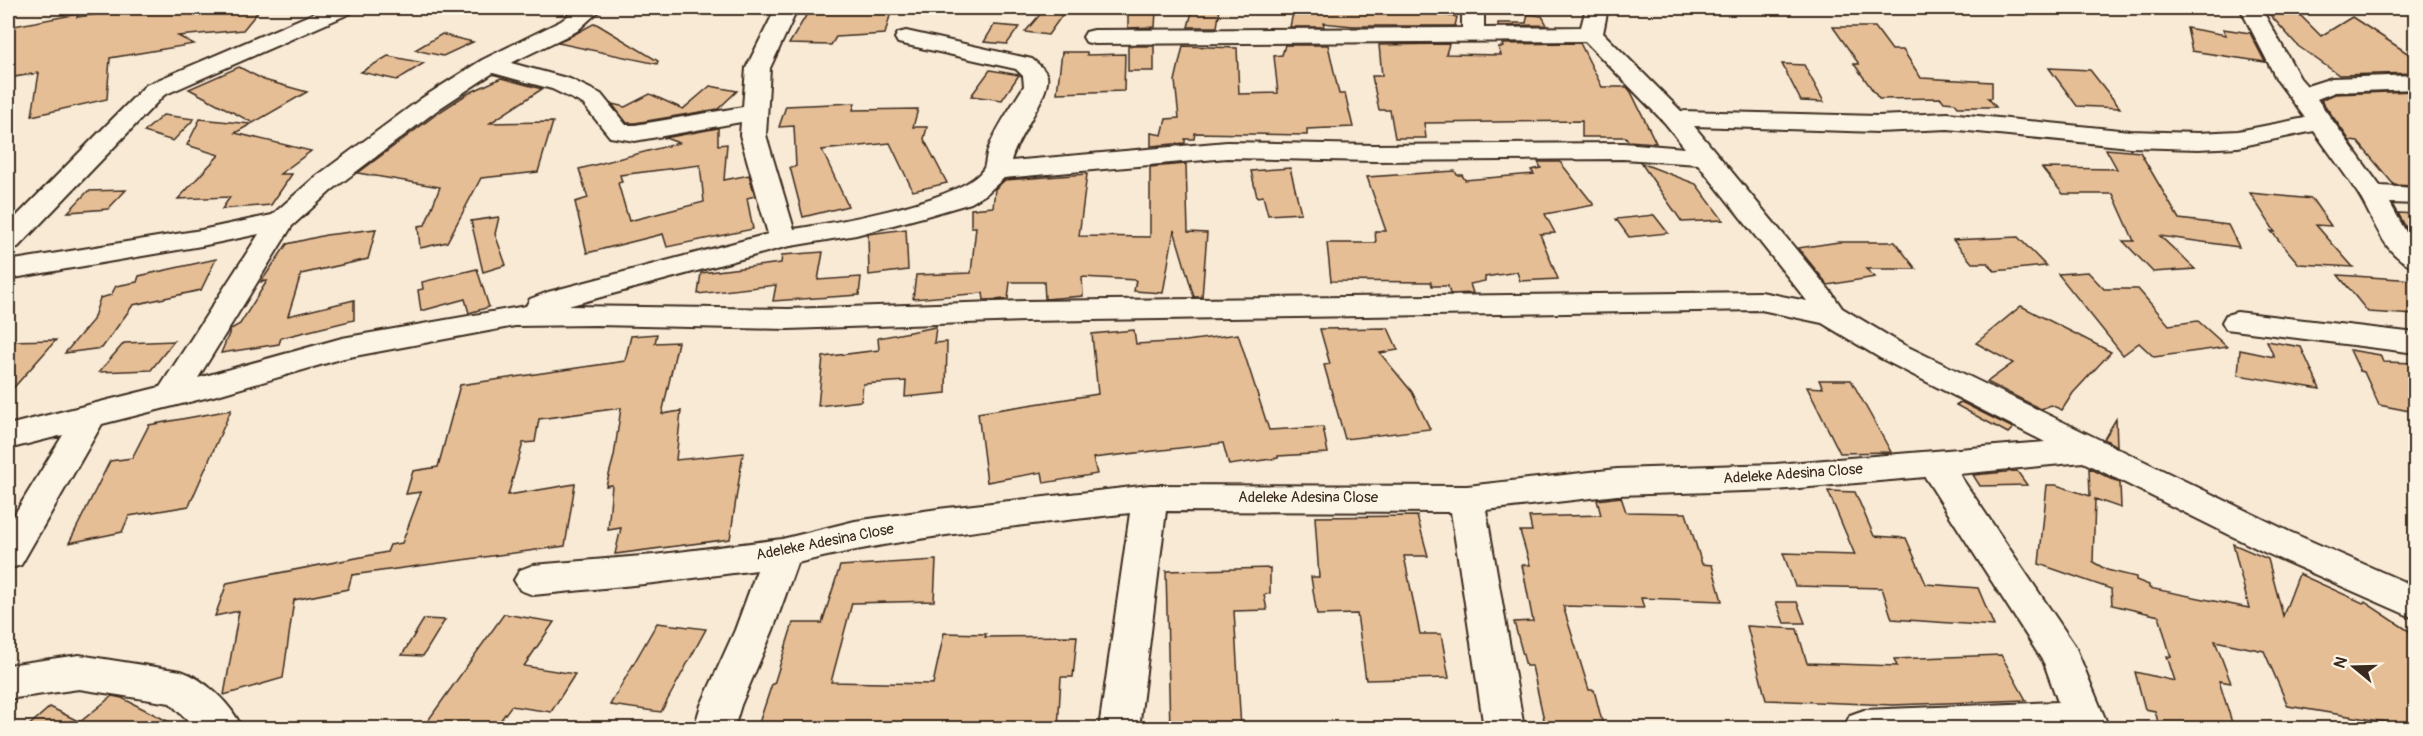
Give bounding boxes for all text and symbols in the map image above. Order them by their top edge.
street label: Adeleke Adesina Close [1722,460,1864,488]
street label: Adeleke Adesina Close [1238,488,1379,507]
street label: Adeleke Adesina Close [754,519,896,565]
north arrow [2324,637,2384,697]
text: N [2330,654,2352,671]

